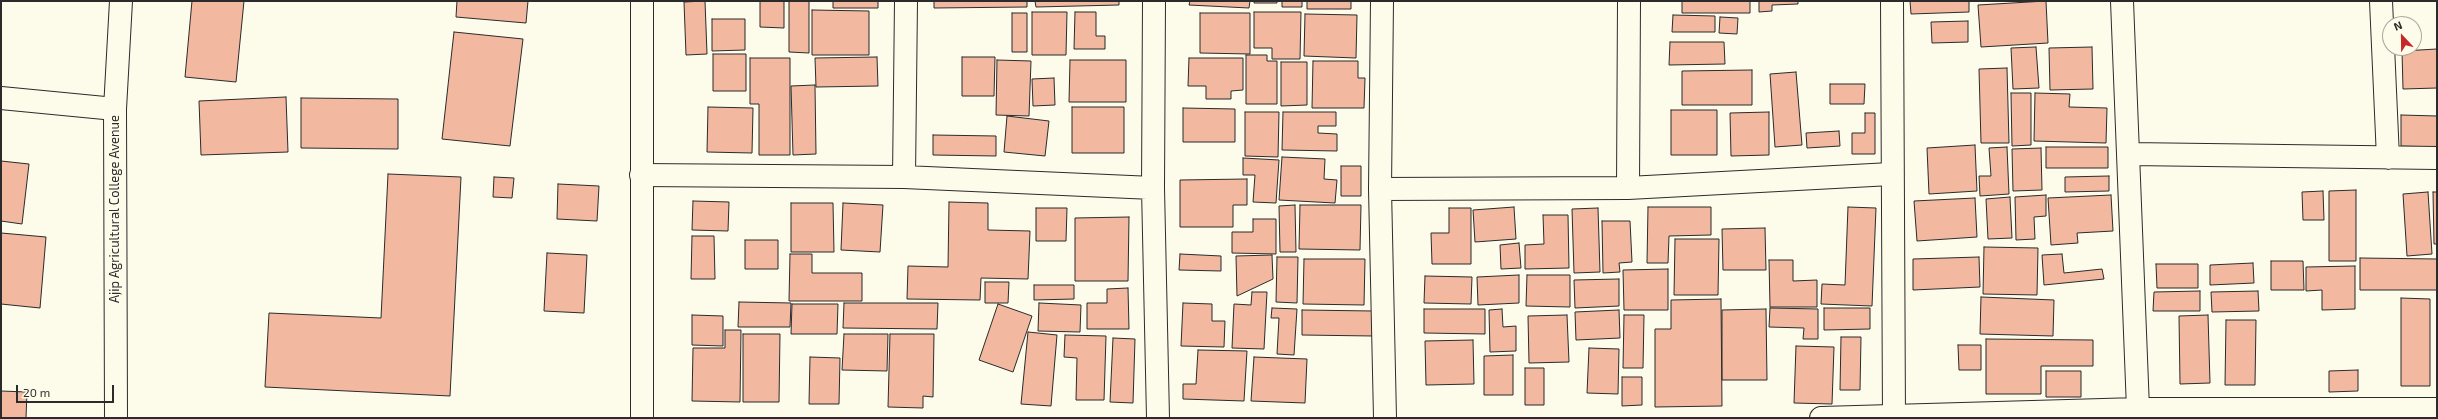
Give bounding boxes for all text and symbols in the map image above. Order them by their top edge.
north arrow [2382,16,2422,56]
text: N [2392,18,2404,33]
street label: Ajip Agricultural College Avenue [107,115,123,303]
scale bar [18,377,116,403]
text: 20 m [23,385,50,399]

